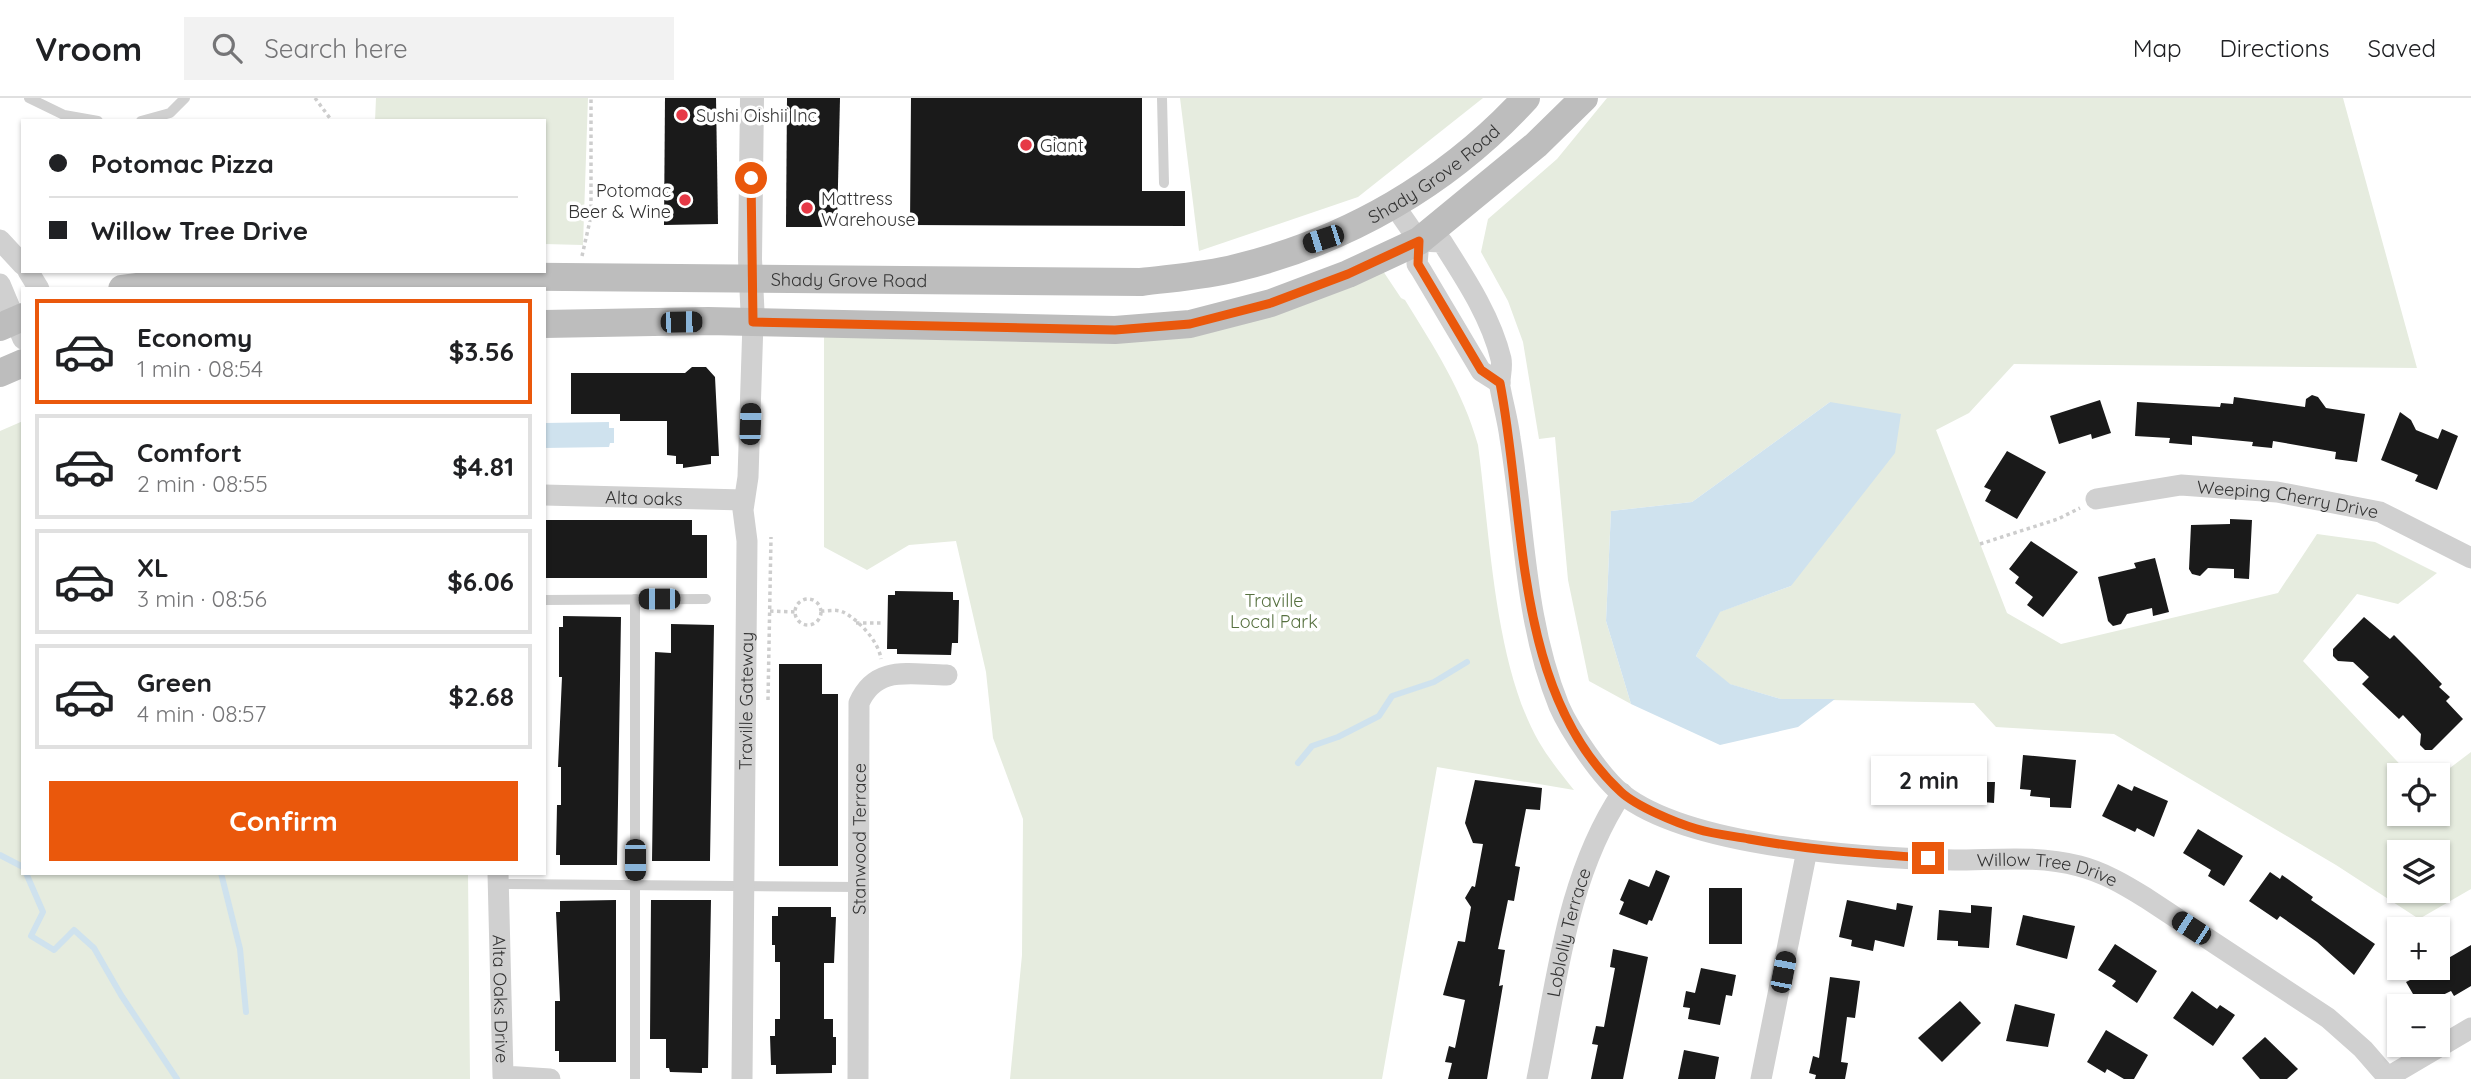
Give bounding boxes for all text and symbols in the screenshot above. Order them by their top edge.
search box [184,17,674,80]
text: Vroom [35,28,142,69]
icon: search [208,29,246,67]
text: Search here [264,32,408,65]
text: Map [2133,33,2182,63]
text: Directions [2220,33,2330,63]
text: Saved [2368,33,2436,63]
place label: Sushi Oishii Inc [696,104,817,127]
marker: Sushi Oishii Inc [674,107,690,123]
street label: Shady Grove Road [1364,119,1504,228]
place label: Giant [1040,134,1084,157]
marker: Giant [1018,137,1034,153]
text: Potomac Pizza [91,147,274,180]
route start [735,162,767,194]
place label: Potomac Beer & Wine [568,179,671,223]
place label: Mattress Warehouse [821,187,916,231]
marker: Potomac Beer & Wine [677,192,693,208]
marker: Mattress Warehouse [799,200,815,216]
text: Willow Tree Drive [91,214,308,247]
car [1300,223,1347,255]
street label: Shady Grove Road [771,267,927,292]
car [660,311,703,333]
icon: car [53,320,116,383]
text: Economy [137,321,252,354]
text: $3.56 [449,335,514,368]
text: 1 min · 08:54 [137,354,263,383]
car [739,403,762,445]
icon: car [53,435,116,498]
text: Comfort [137,436,242,469]
text: $4.81 [452,450,514,483]
text: 2 min · 08:55 [137,469,268,498]
street label: Weeping Cherry Drive [2196,475,2381,523]
street label: Alta oaks [605,485,683,510]
icon: car [53,550,116,613]
text: XL [137,551,169,584]
text: $6.06 [447,565,514,598]
text: 3 min · 08:56 [137,584,267,613]
car [639,589,681,610]
park label: Traville Local Park [1230,589,1318,633]
street label: Traville Gateway [733,632,758,770]
icon: car [53,665,116,728]
text: Green [137,666,212,699]
text: $2.68 [449,680,514,713]
text: 4 min · 08:57 [137,699,266,728]
callout: 2 min [1870,756,1986,806]
street label: Stanwood Terrace [847,763,870,915]
map controls [2387,763,2450,1057]
button: locate [2387,763,2450,826]
text: 2 min [1899,766,1959,795]
button: Confirm [49,781,518,861]
car [625,839,646,881]
button: layers [2387,840,2450,903]
route end [1912,842,1944,874]
street label: Willow Tree Drive [1976,847,2122,891]
street label: Loblolly Terrace [1541,865,1595,999]
car [2168,908,2215,948]
button: + [2387,917,2450,980]
street label: Alta Oaks Drive [488,934,514,1064]
car [1769,949,1798,995]
button: − [2387,994,2450,1057]

